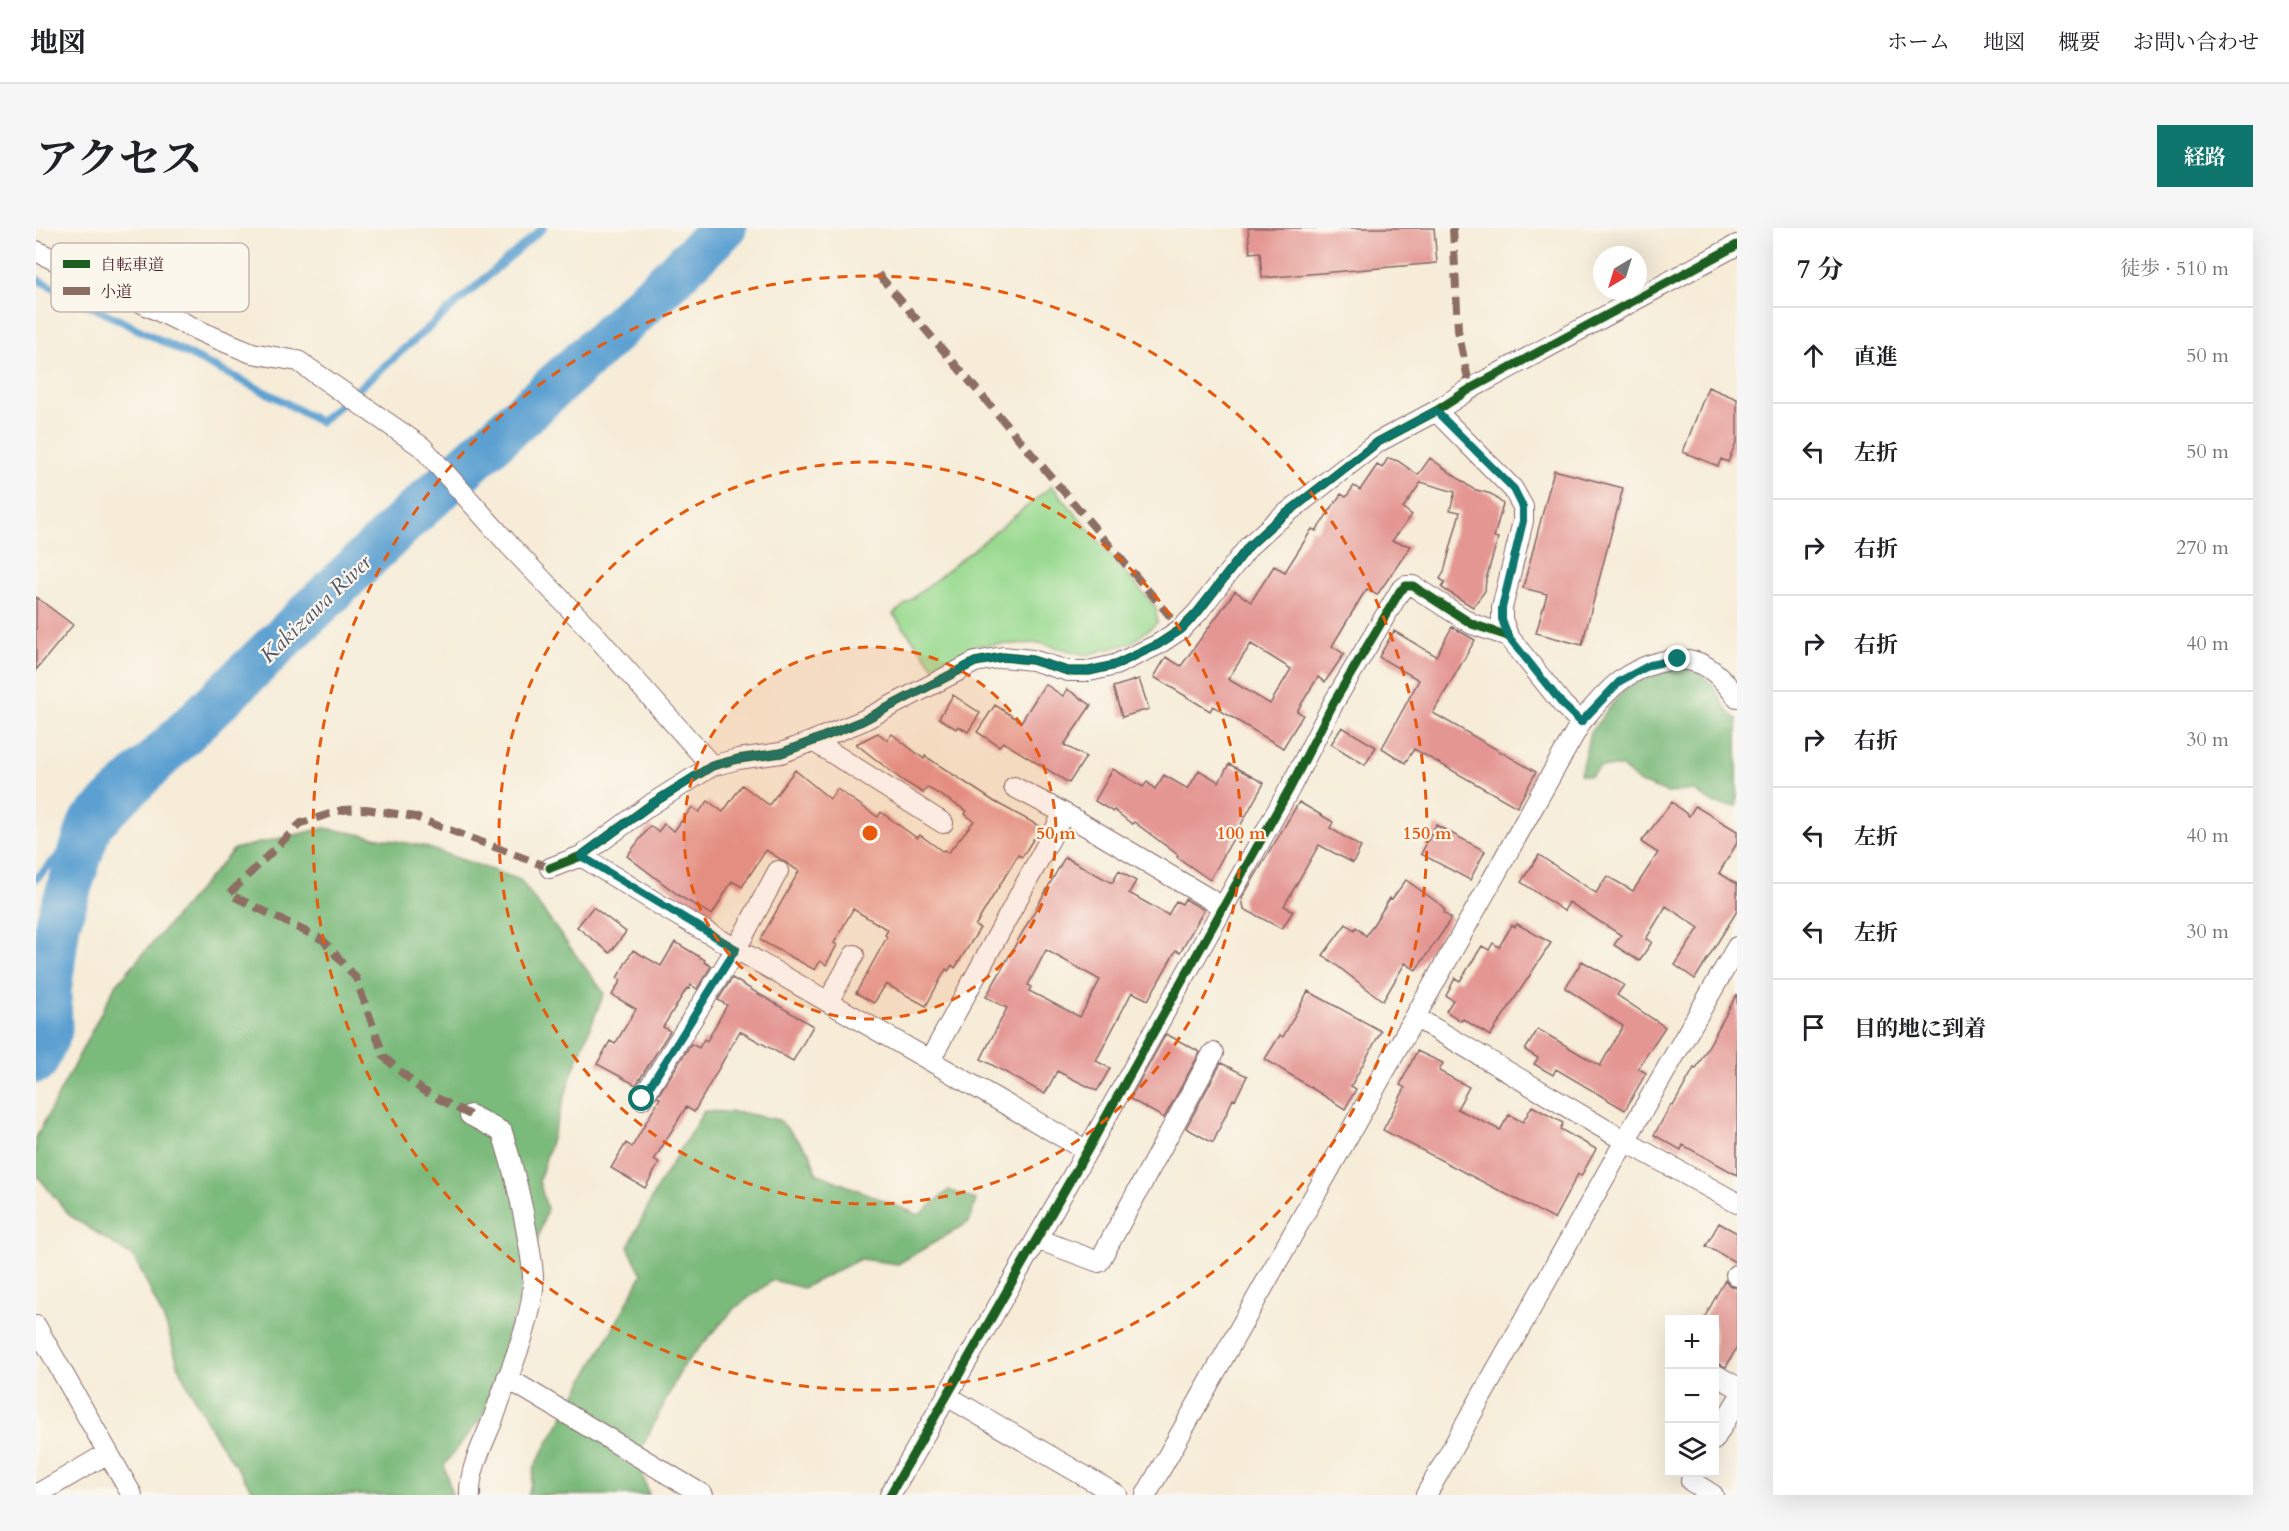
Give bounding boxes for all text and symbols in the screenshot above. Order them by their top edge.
text: 地図 [30,24,86,62]
text: ホーム [1887,28,1950,57]
text: 地図 [1983,28,2025,57]
text: 概要 [2058,28,2100,57]
text: お問い合わせ [2133,28,2259,57]
button: 経路 [2157,125,2253,187]
text: アクセス [36,131,203,188]
legend [51,243,249,312]
north arrow [1593,246,1647,300]
text: 7 分 [1797,252,1843,287]
text: 自転車道 [100,254,164,276]
text: 徒歩 · 510 m [2120,255,2229,282]
text: 小道 [100,281,132,303]
icon: ahead [1797,339,1830,372]
text: 直進 [1854,342,1898,372]
text: 50 m [2186,342,2229,369]
icon: left [1797,435,1830,468]
text: 左折 [1854,438,1898,468]
text: 50 m [2186,438,2229,465]
icon: right [1797,531,1830,564]
text: 右折 [1854,534,1898,564]
text: 270 m [2176,534,2229,561]
water label: Kakizawa River [253,547,379,670]
icon: right [1797,627,1830,660]
text: 右折 [1854,630,1898,660]
text: 40 m [2186,630,2229,657]
route end [1664,645,1690,671]
icon: right [1797,723,1830,756]
text: 右折 [1854,726,1898,756]
text: 30 m [2186,726,2229,753]
icon: left [1797,819,1830,852]
text: 50 m [1036,821,1076,846]
text: 100 m [1216,821,1266,846]
text: 150 m [1402,821,1452,846]
text: 左折 [1854,822,1898,852]
text: 40 m [2186,822,2229,849]
centre of rings [860,823,880,843]
icon: left [1797,915,1830,948]
text: 左折 [1854,918,1898,948]
text: 30 m [2186,918,2229,945]
icon: arrive [1797,1011,1830,1044]
text: 目的地に到着 [1854,1014,1986,1044]
route start [628,1085,654,1111]
map controls [1665,1315,1719,1477]
button: + [1665,1315,1719,1369]
button: − [1665,1369,1719,1423]
button: layers [1665,1423,1719,1477]

